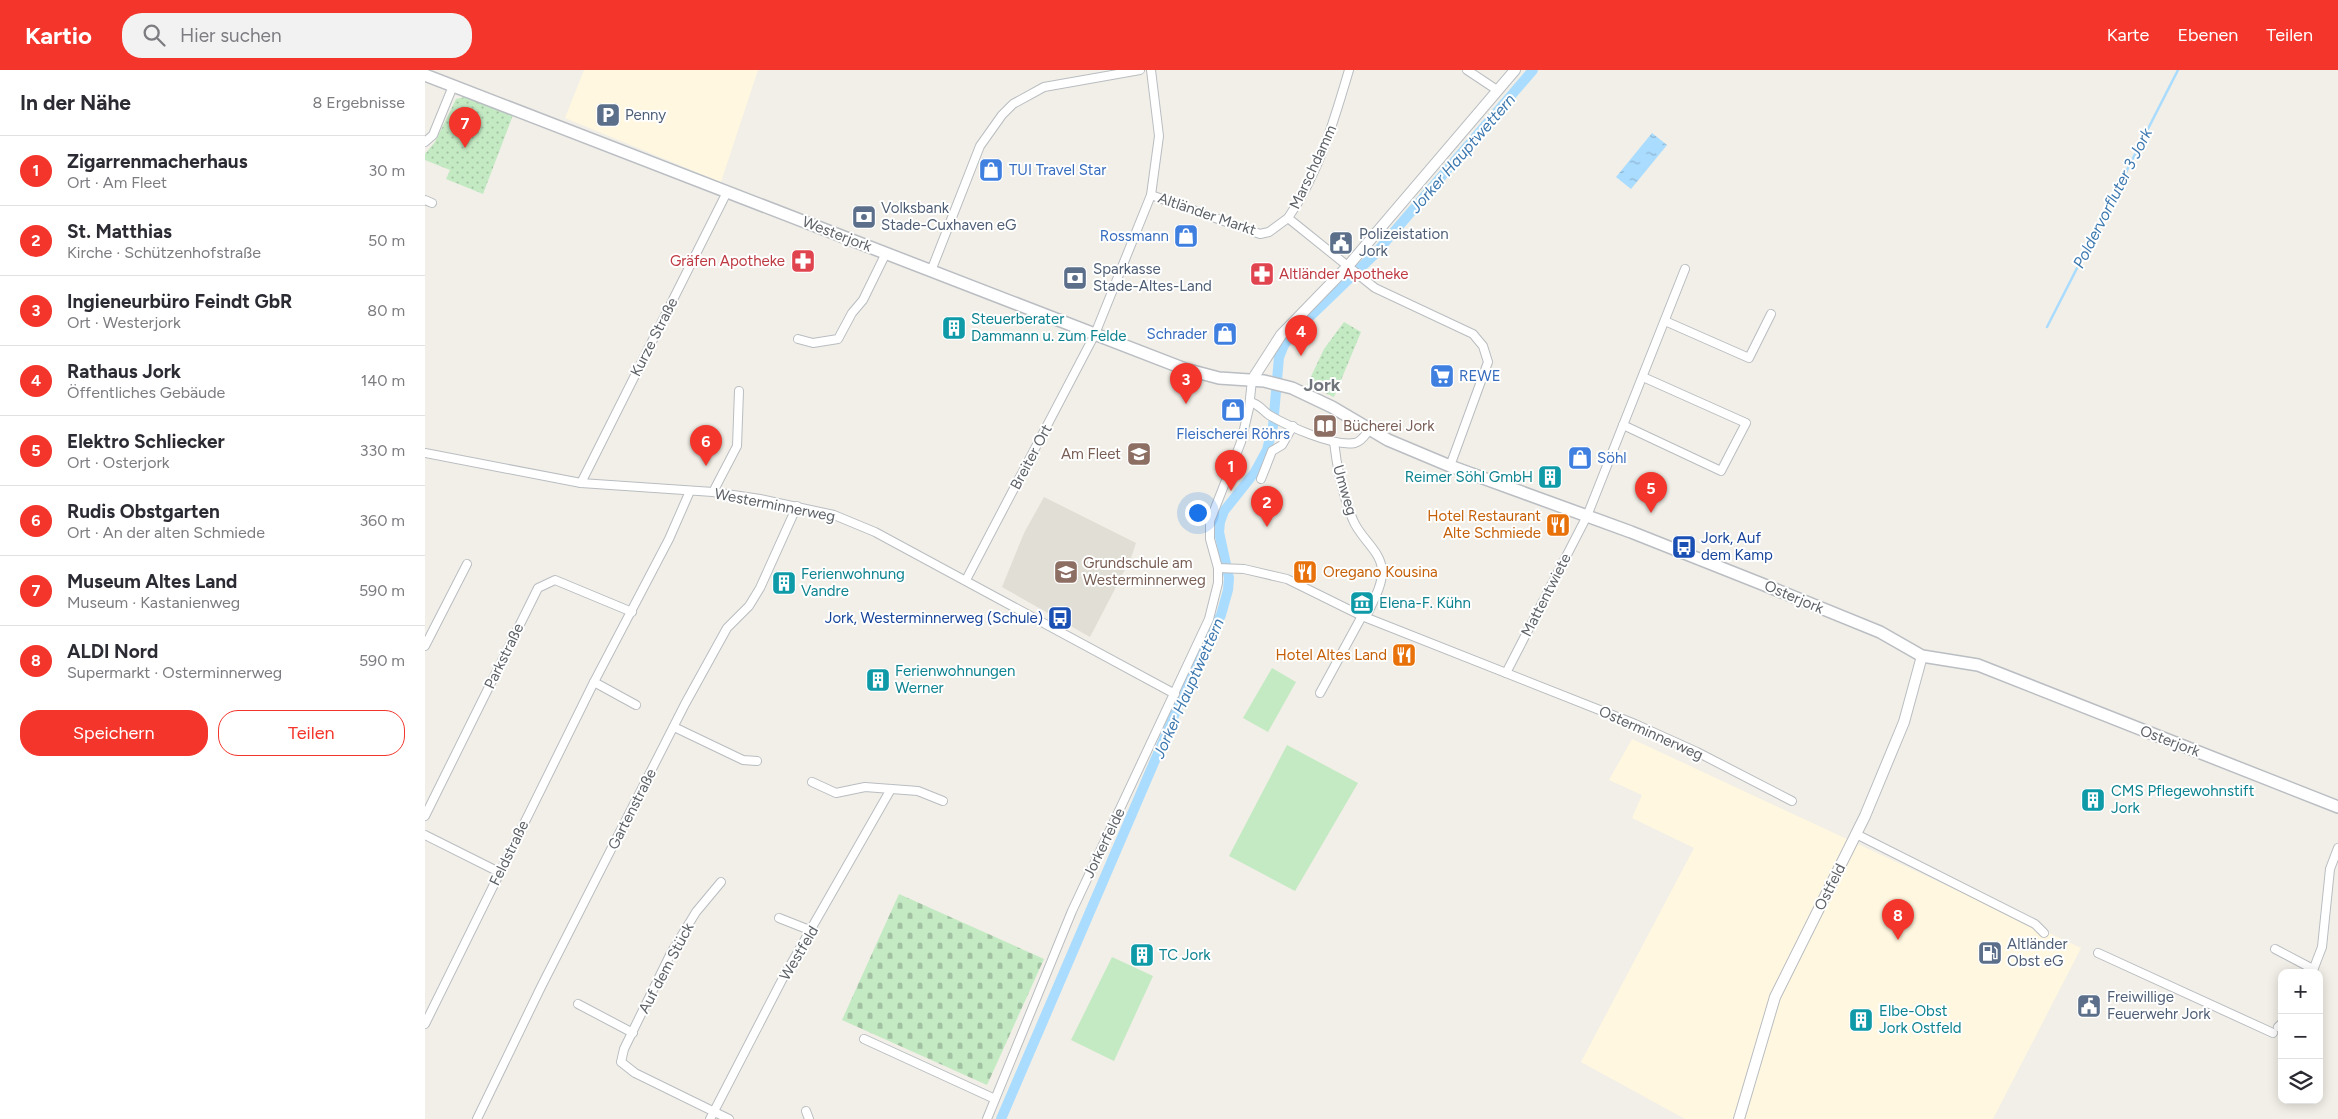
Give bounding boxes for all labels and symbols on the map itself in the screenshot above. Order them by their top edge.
water label: Jorker Hauptwettern [1405,90,1519,217]
parking icon: Penny [595,102,621,128]
place label: Penny [625,106,666,124]
pin: 7 [449,107,481,148]
street label: Marschdamm [1286,122,1340,212]
water label: Poldervorfluter 3 Jork [2069,124,2157,271]
shop icon: TUI Travel Star [978,157,1004,183]
place label: TUI Travel Star [1009,161,1106,179]
street label: Altländer Markt [1156,189,1259,239]
place label: Volksbank Stade-Cuxhaven eG [881,199,1016,234]
bank icon: Volksbank Stade-Cuxhaven eG [851,204,877,230]
street label: Westerjork [800,213,875,256]
shop icon: Rossmann [1173,223,1199,249]
place label: Polizeistation Jork [1359,225,1449,260]
place label: Rossmann [1100,227,1169,245]
public building icon: Polizeistation Jork [1328,230,1354,256]
pharmacy icon: Gräfen Apotheke [790,248,816,274]
place label: Gräfen Apotheke [670,252,785,270]
place label: Sparkasse Stade-Altes-Land [1093,260,1212,295]
pharmacy icon: Altländer Apotheke [1249,261,1275,287]
bank icon: Sparkasse Stade-Altes-Land [1062,265,1088,291]
place label: Altländer Apotheke [1279,265,1408,283]
street label: Kurze Straße [626,295,682,379]
place label: Steuerberater Dammann u. zum Felde [971,310,1127,345]
building icon: Steuerberater Dammann u. zum Felde [941,315,967,341]
pin: 4 [1285,315,1317,356]
shop icon: Schrader [1212,321,1238,347]
place label: Schrader [1147,325,1207,343]
pin: 3 [1170,363,1202,404]
supermarket icon: REWE [1429,363,1455,389]
place label: REWE [1459,367,1501,385]
district label: Jork [1304,374,1341,396]
shop icon: Fleischerei Röhrs [1220,397,1246,423]
library icon: Bücherei Jork [1312,413,1338,439]
place label: Bücherei Jork [1343,417,1435,435]
street label: Breiter Ort [1006,421,1056,493]
pin: 6 [690,425,722,466]
place label: Fleischerei Röhrs [1176,425,1290,443]
school or university icon: Am Fleet [1126,441,1152,467]
place label: Am Fleet [1061,445,1121,463]
shop icon: Söhl [1567,445,1593,471]
place label: Söhl [1597,449,1627,467]
pin: 1 [1215,450,1247,491]
street label: Umweg [1329,463,1361,517]
building icon: Reimer Söhl GmbH [1537,464,1563,490]
place label: Reimer Söhl GmbH [1405,468,1533,486]
pin: 5 [1635,472,1667,513]
street label: Westerminnerweg [713,484,837,526]
pin: 2 [1251,486,1283,527]
your location [1185,500,1211,526]
place label: Hotel Restaurant Alte Schmiede [1427,507,1541,542]
restaurant icon: Hotel Restaurant Alte Schmiede [1545,512,1571,538]
place label: Jork, Auf dem Kamp [1701,529,1773,564]
bus stop icon: Jork, Auf dem Kamp [1671,534,1697,560]
street label: Mattentwiete [1517,550,1575,640]
place label: Grundschule am Westerminnerweg [1083,554,1206,589]
school or university icon: Grundschule am Westerminnerweg [1053,559,1079,585]
restaurant icon: Oregano Kousina [1292,559,1318,585]
place label: Oregano Kousina [1323,563,1438,581]
place label: Ferienwohnung Vandre [801,565,905,600]
building icon: Ferienwohnung Vandre [771,570,797,596]
street label: Osterjork [1762,576,1827,618]
museum icon: Elena-F. Kühn [1349,590,1375,616]
place label: Elena-F. Kühn [1379,594,1471,612]
bus stop icon: Jork, Westerminnerweg (Schule) [1047,605,1073,631]
place label: Jork, Westerminnerweg (Schule) [825,609,1043,627]
water label: Jorker Hauptwettern [1149,615,1228,762]
street label: Parkstraße [480,620,528,692]
restaurant icon: Hotel Altes Land [1391,642,1417,668]
place label: Hotel Altes Land [1276,646,1387,664]
place label: Ferienwohnungen Werner [895,662,1015,697]
building icon: Ferienwohnungen Werner [865,667,891,693]
street label: Osterminnerweg [1596,702,1706,764]
street label: Osterjork [2138,721,2203,761]
street label: Gartenstraße [604,766,660,852]
place label: CMS Pflegewohnstift Jork [2111,782,2255,817]
building icon: CMS Pflegewohnstift Jork [2080,787,2106,813]
street label: Jorkerfelde [1079,805,1129,881]
street label: Feldstraße [485,817,533,889]
street label: Ostfeld [1811,861,1849,913]
pin: 8 [1882,899,1914,940]
street label: Auf dem Stück [635,919,698,1016]
street label: Westfeld [776,922,822,984]
place label: Altländer Obst eG [2007,935,2067,970]
fuel station icon: Altländer Obst eG [1977,940,2003,966]
building icon: TC Jork [1129,942,1155,968]
place label: TC Jork [1159,946,1211,964]
place label: Freiwillige Feuerwehr Jork [2107,988,2211,1023]
public building icon: Freiwillige Feuerwehr Jork [2076,993,2102,1019]
place label: Elbe-Obst Jork Ostfeld [1879,1002,1962,1037]
building icon: Elbe-Obst Jork Ostfeld [1848,1007,1874,1033]

